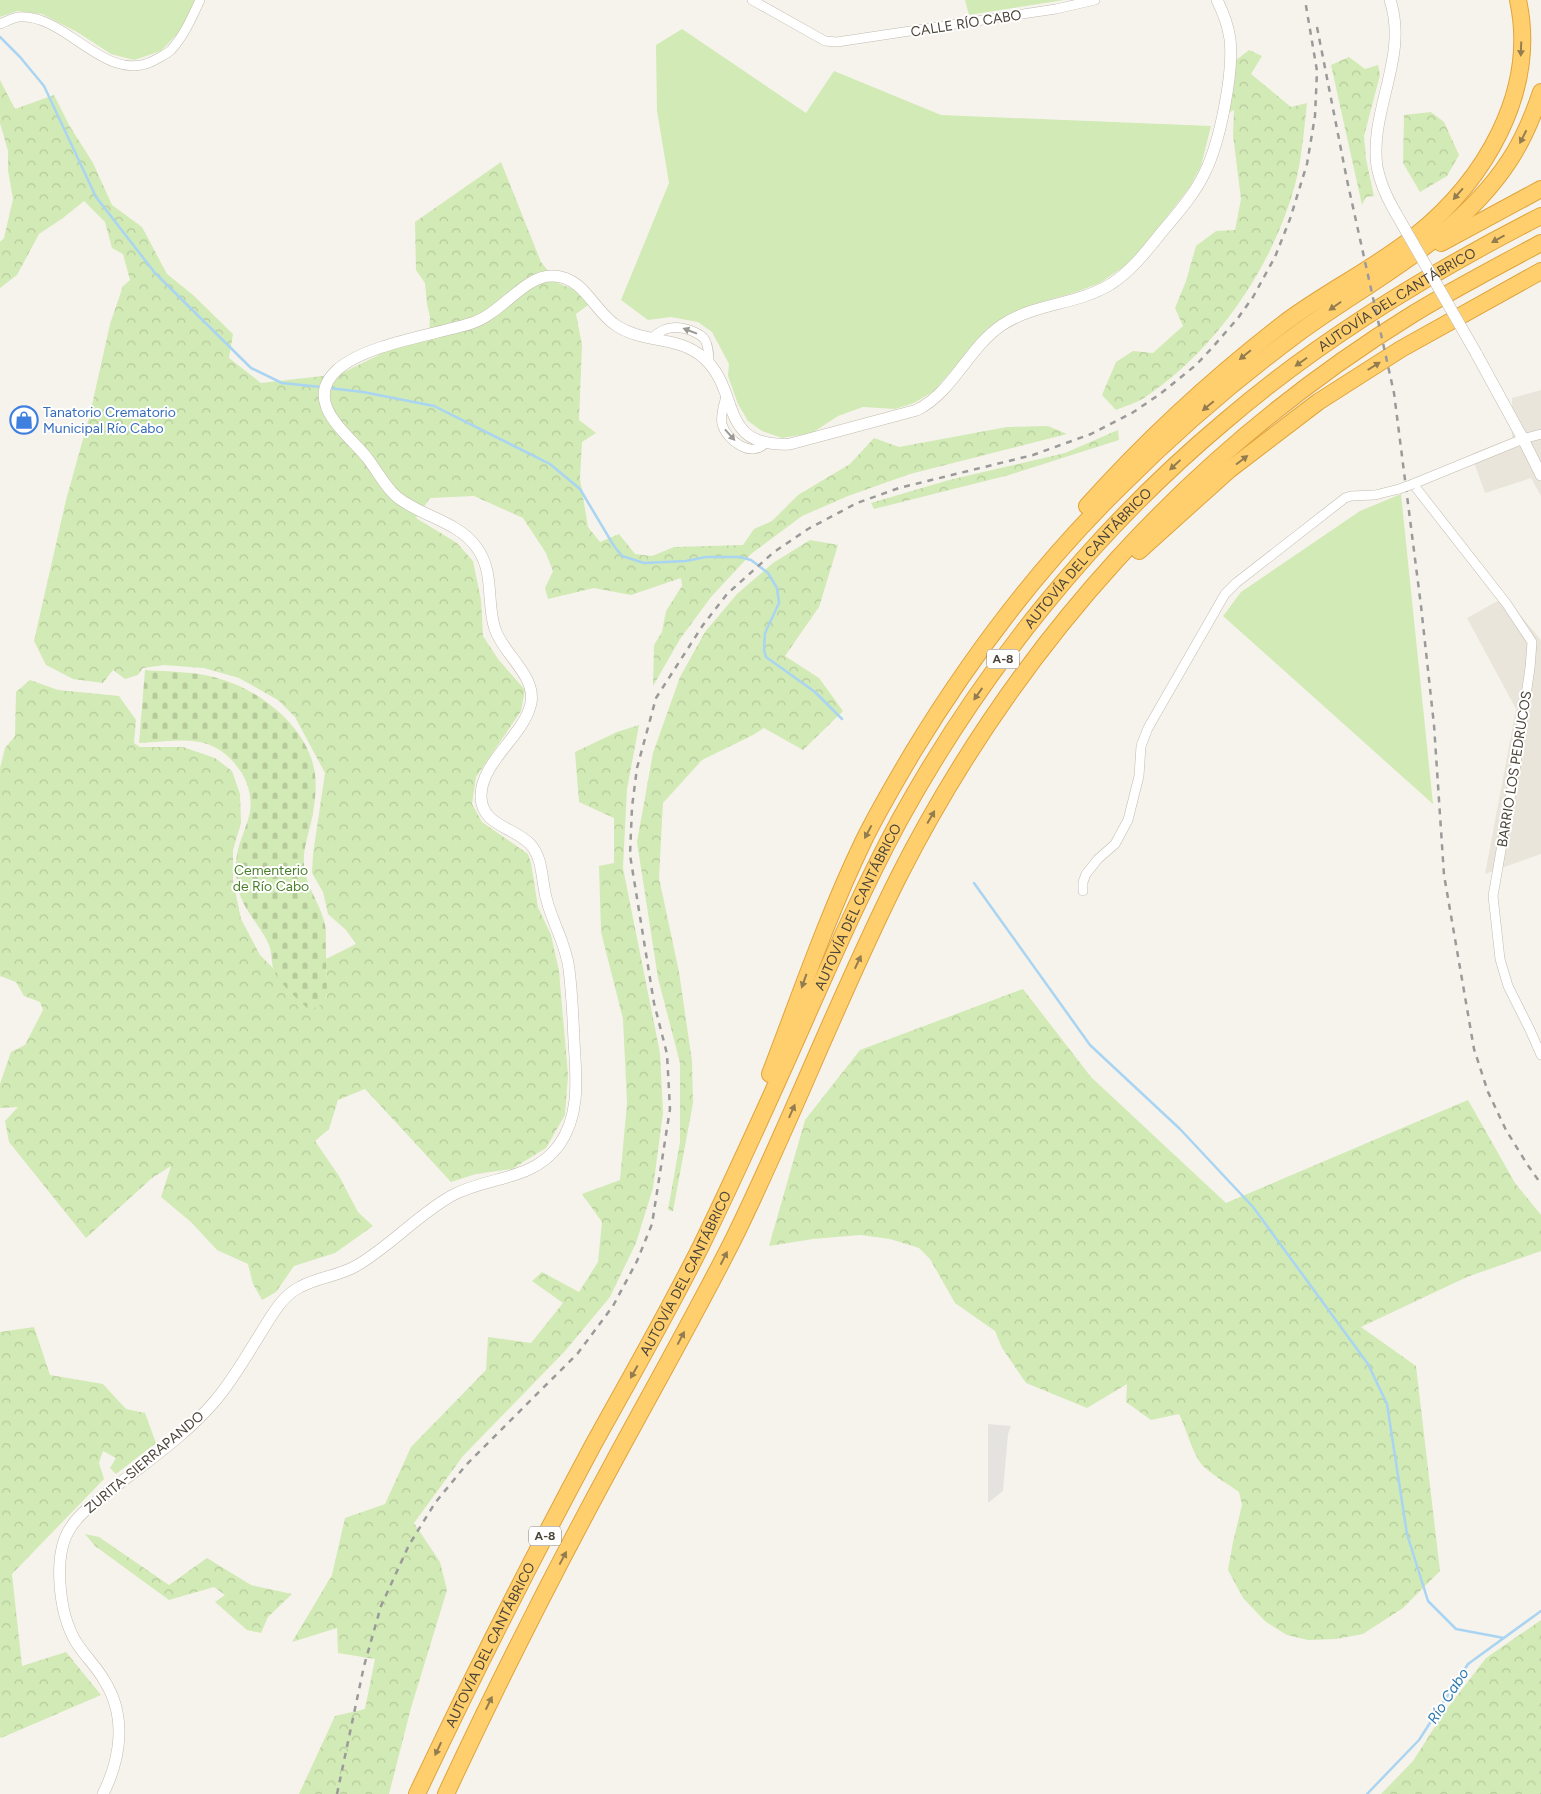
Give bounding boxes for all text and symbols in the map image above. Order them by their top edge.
street label: CALLE RÍO CABO [910,6,1023,41]
one-way arrow [1517,41,1525,57]
one-way arrow [1519,130,1527,144]
one-way arrow [1452,188,1464,200]
one-way arrow [1491,235,1505,243]
street label: AUTOVÍA DEL CANTÁBRICO [1315,244,1479,355]
one-way arrow [1329,301,1342,311]
one-way arrow [683,326,697,334]
one-way arrow [1239,349,1252,360]
one-way arrow [1294,357,1308,367]
one-way arrow [1367,362,1381,371]
one-way arrow [1201,401,1214,412]
place label: Tanatorio Crematorio Municipal Río Cabo [43,404,176,437]
shop icon: Tanatorio Crematorio Municipal Río Cabo [9,405,39,435]
one-way arrow [724,429,736,441]
one-way arrow [1235,455,1248,466]
one-way arrow [1170,459,1182,471]
street label: AUTOVÍA DEL CANTÁBRICO [1021,484,1155,632]
road number: A-8 [987,650,1019,669]
one-way arrow [973,687,983,701]
street label: BARRIO LOS PEDRUCOS [1494,690,1535,848]
one-way arrow [927,810,936,824]
street label: AUTOVÍA DEL CANTÁBRICO [811,821,905,993]
one-way arrow [864,825,873,838]
park label: Cementerio de Río Cabo [233,862,309,895]
one-way arrow [854,955,862,969]
one-way arrow [800,974,808,989]
one-way arrow [789,1104,797,1118]
street label: AUTOVÍA DEL CANTÁBRICO [637,1188,735,1359]
one-way arrow [720,1251,728,1265]
one-way arrow [677,1330,685,1345]
one-way arrow [630,1365,638,1379]
street label: ZURITA-SIERRAPANDO [81,1408,207,1517]
road number: A-8 [529,1526,561,1545]
one-way arrow [559,1551,567,1565]
street label: AUTOVÍA DEL CANTÁBRICO [442,1559,539,1731]
water label: Río Cabo [1423,1665,1473,1727]
one-way arrow [485,1695,493,1710]
one-way arrow [434,1742,442,1756]

